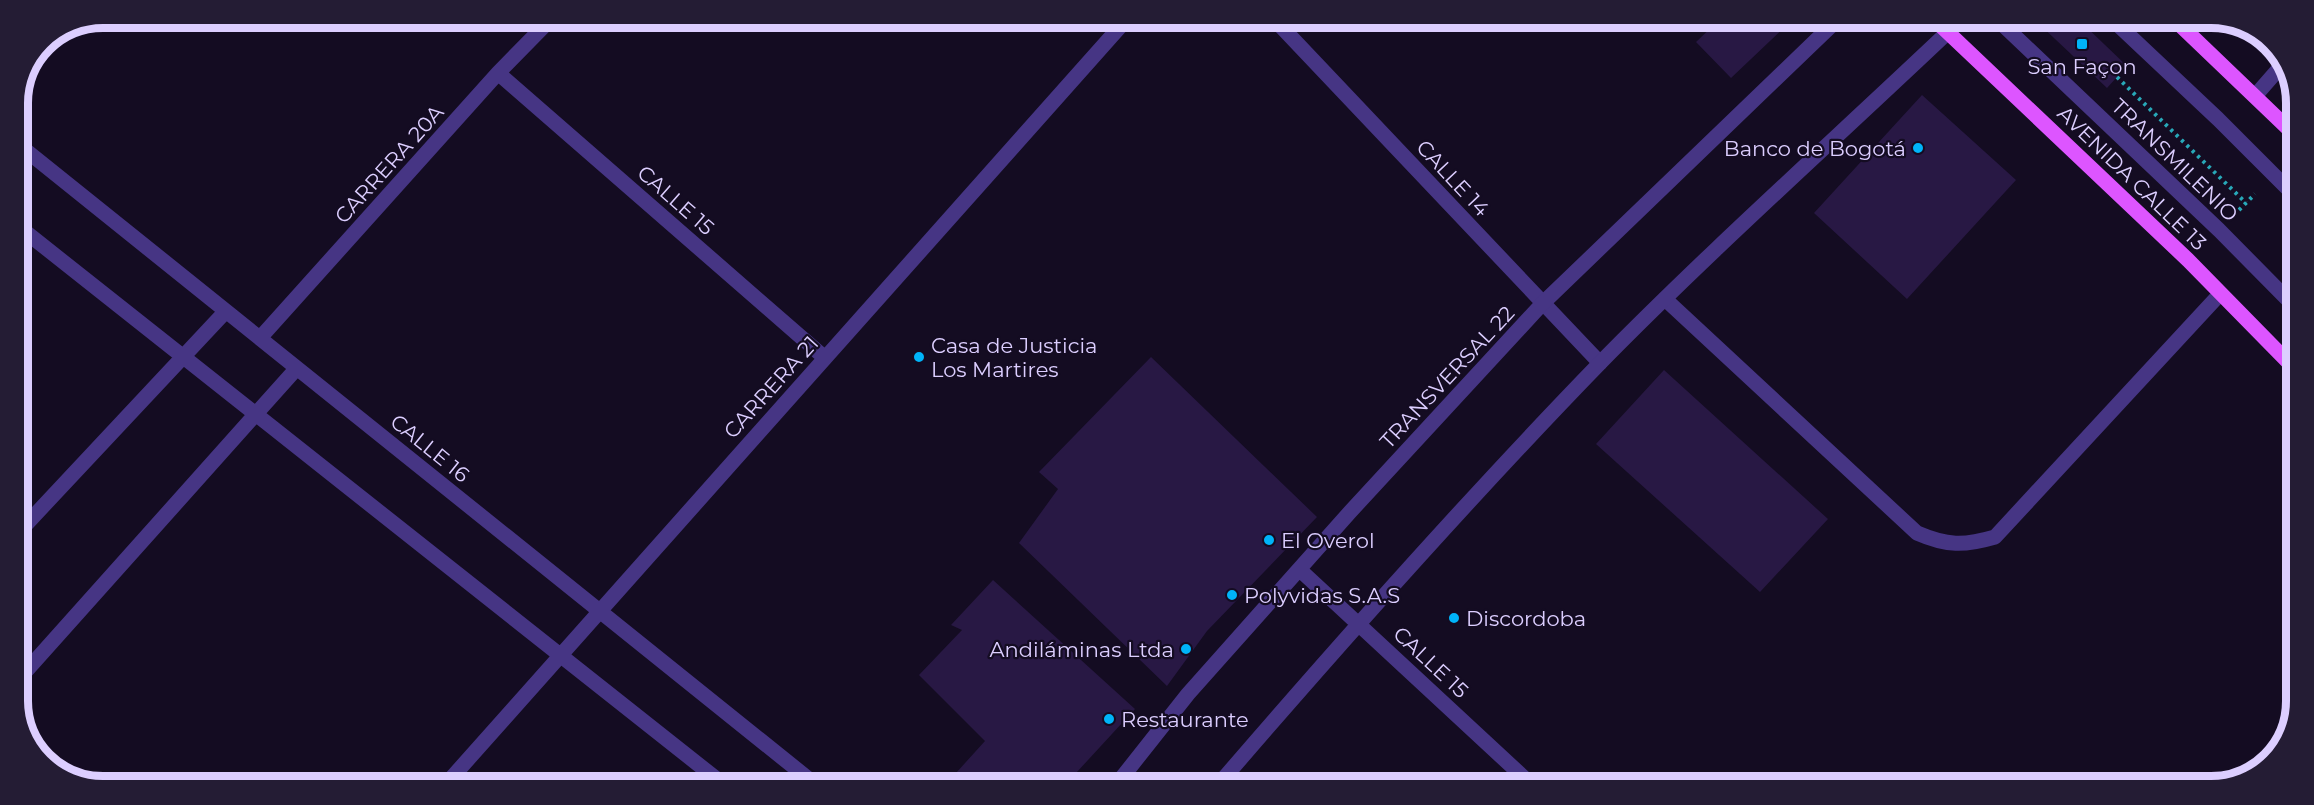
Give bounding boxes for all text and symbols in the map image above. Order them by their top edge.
marker: San Façon [2075,37,2089,51]
place label: San Façon [2027,54,2137,79]
street label: TRANSMILENIO [2107,93,2243,227]
street label: CARRERA 20A [329,99,449,228]
street label: AVENIDA CALLE 13 [2052,101,2212,255]
street label: CALLE 14 [1411,135,1495,221]
place label: Banco de Bogotá [1724,136,1906,161]
marker: Banco de Bogotá [1911,141,1925,155]
street label: CALLE 15 [633,160,719,240]
street label: TRANSVERSAL 22 [1375,301,1519,453]
street label: CARRERA 21 [718,331,824,443]
place label: Casa de Justicia Los Martires [931,333,1097,382]
marker: Casa de Justicia Los Martires [912,350,926,364]
street label: CALLE 16 [386,409,475,487]
place label: El Overol [1281,528,1375,553]
marker: El Overol [1262,533,1276,547]
place label: Polyvidas S.A.S [1244,583,1400,608]
marker: Polyvidas S.A.S [1225,588,1239,602]
place label: Discordoba [1466,606,1586,631]
marker: Discordoba [1447,611,1461,625]
street label: CALLE 15 [1388,621,1474,703]
place label: Andiláminas Ltda [990,637,1174,662]
marker: Andiláminas Ltda [1179,642,1193,656]
place label: Restaurante [1121,707,1249,732]
marker: Restaurante [1102,712,1116,726]

